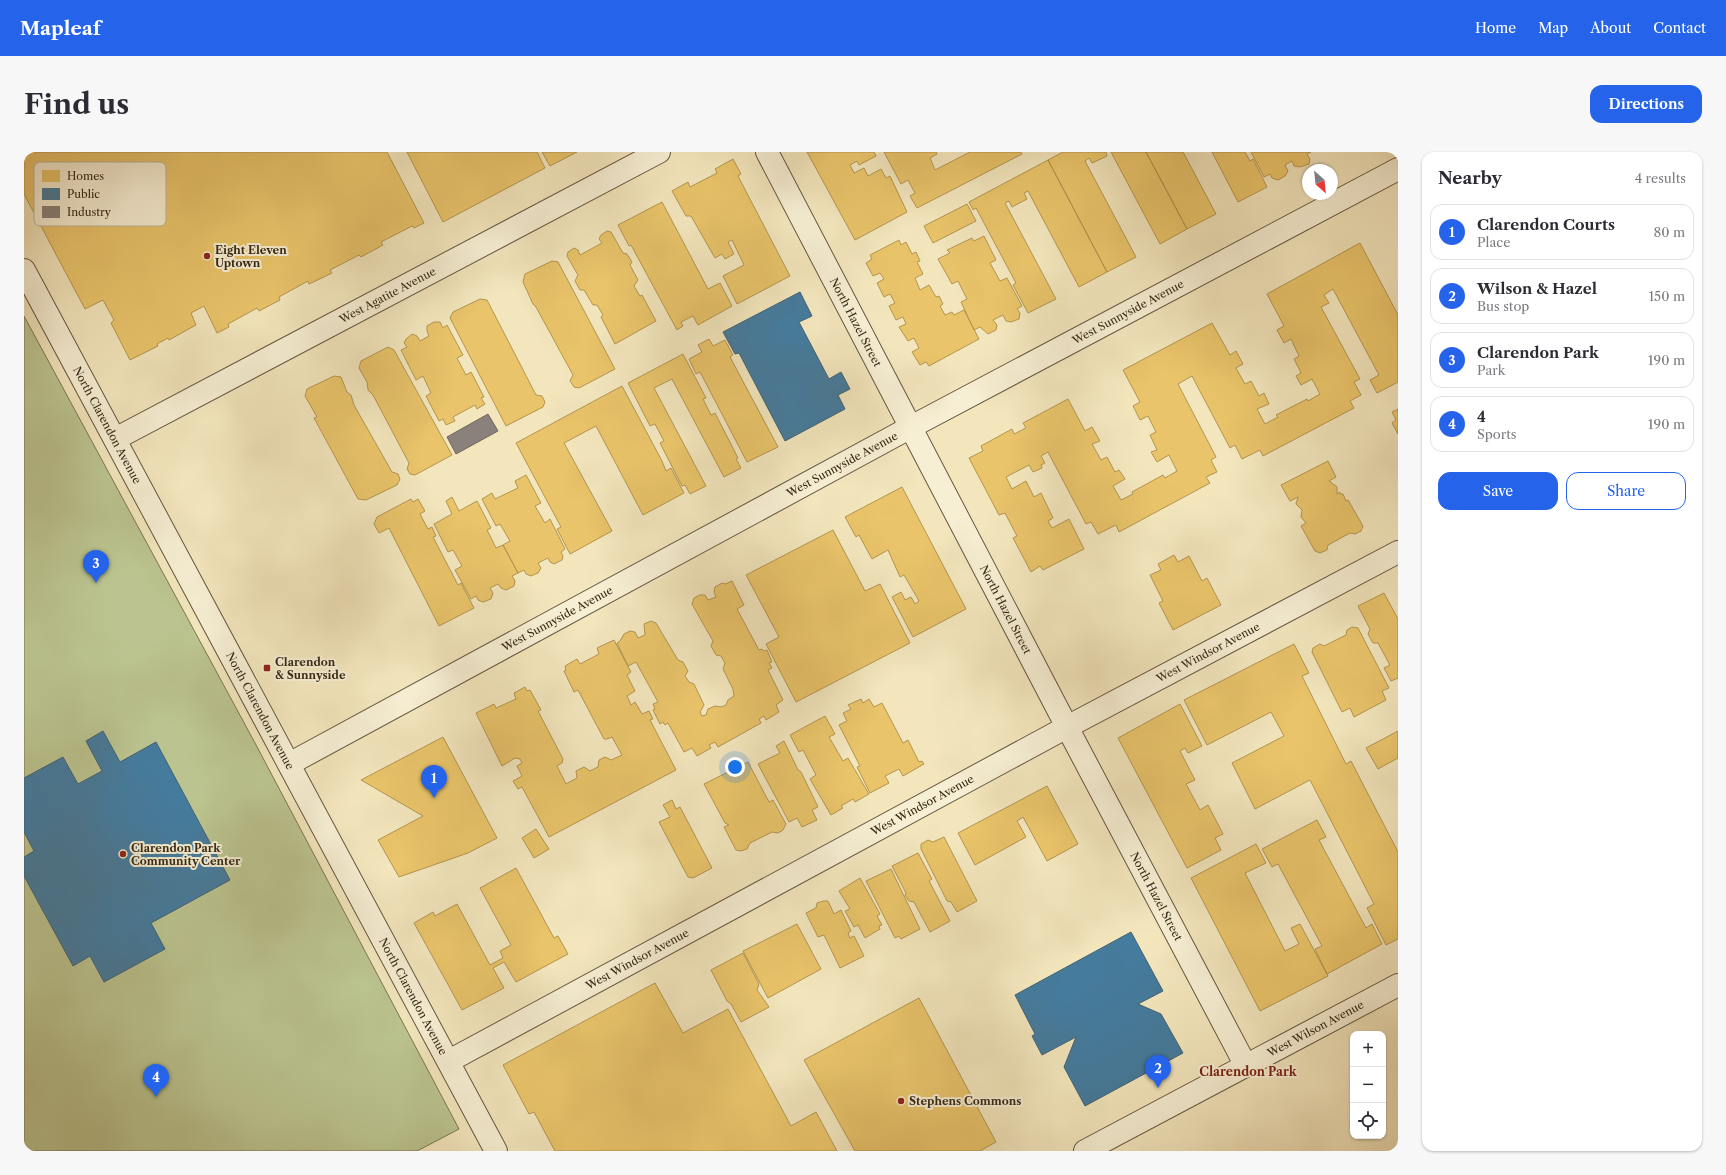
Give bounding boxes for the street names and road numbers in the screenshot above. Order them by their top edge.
street label: West Agatite Avenue [336,264,438,327]
street label: North Hazel Street [827,275,885,369]
street label: West Sunnyside Avenue [1069,277,1186,348]
street label: North Clarendon Avenue [70,364,144,486]
street label: West Sunnyside Avenue [783,429,900,501]
street label: North Hazel Street [977,563,1035,656]
street label: West Sunnyside Avenue [498,583,615,655]
street label: West Windsor Avenue [1153,619,1262,686]
street label: North Clarendon Avenue [223,650,297,772]
street label: West Windsor Avenue [867,772,976,839]
street label: North Hazel Street [1127,850,1186,943]
street label: West Windsor Avenue [582,926,691,993]
street label: North Clarendon Avenue [376,935,450,1057]
street label: West Wilson Avenue [1264,997,1366,1060]

